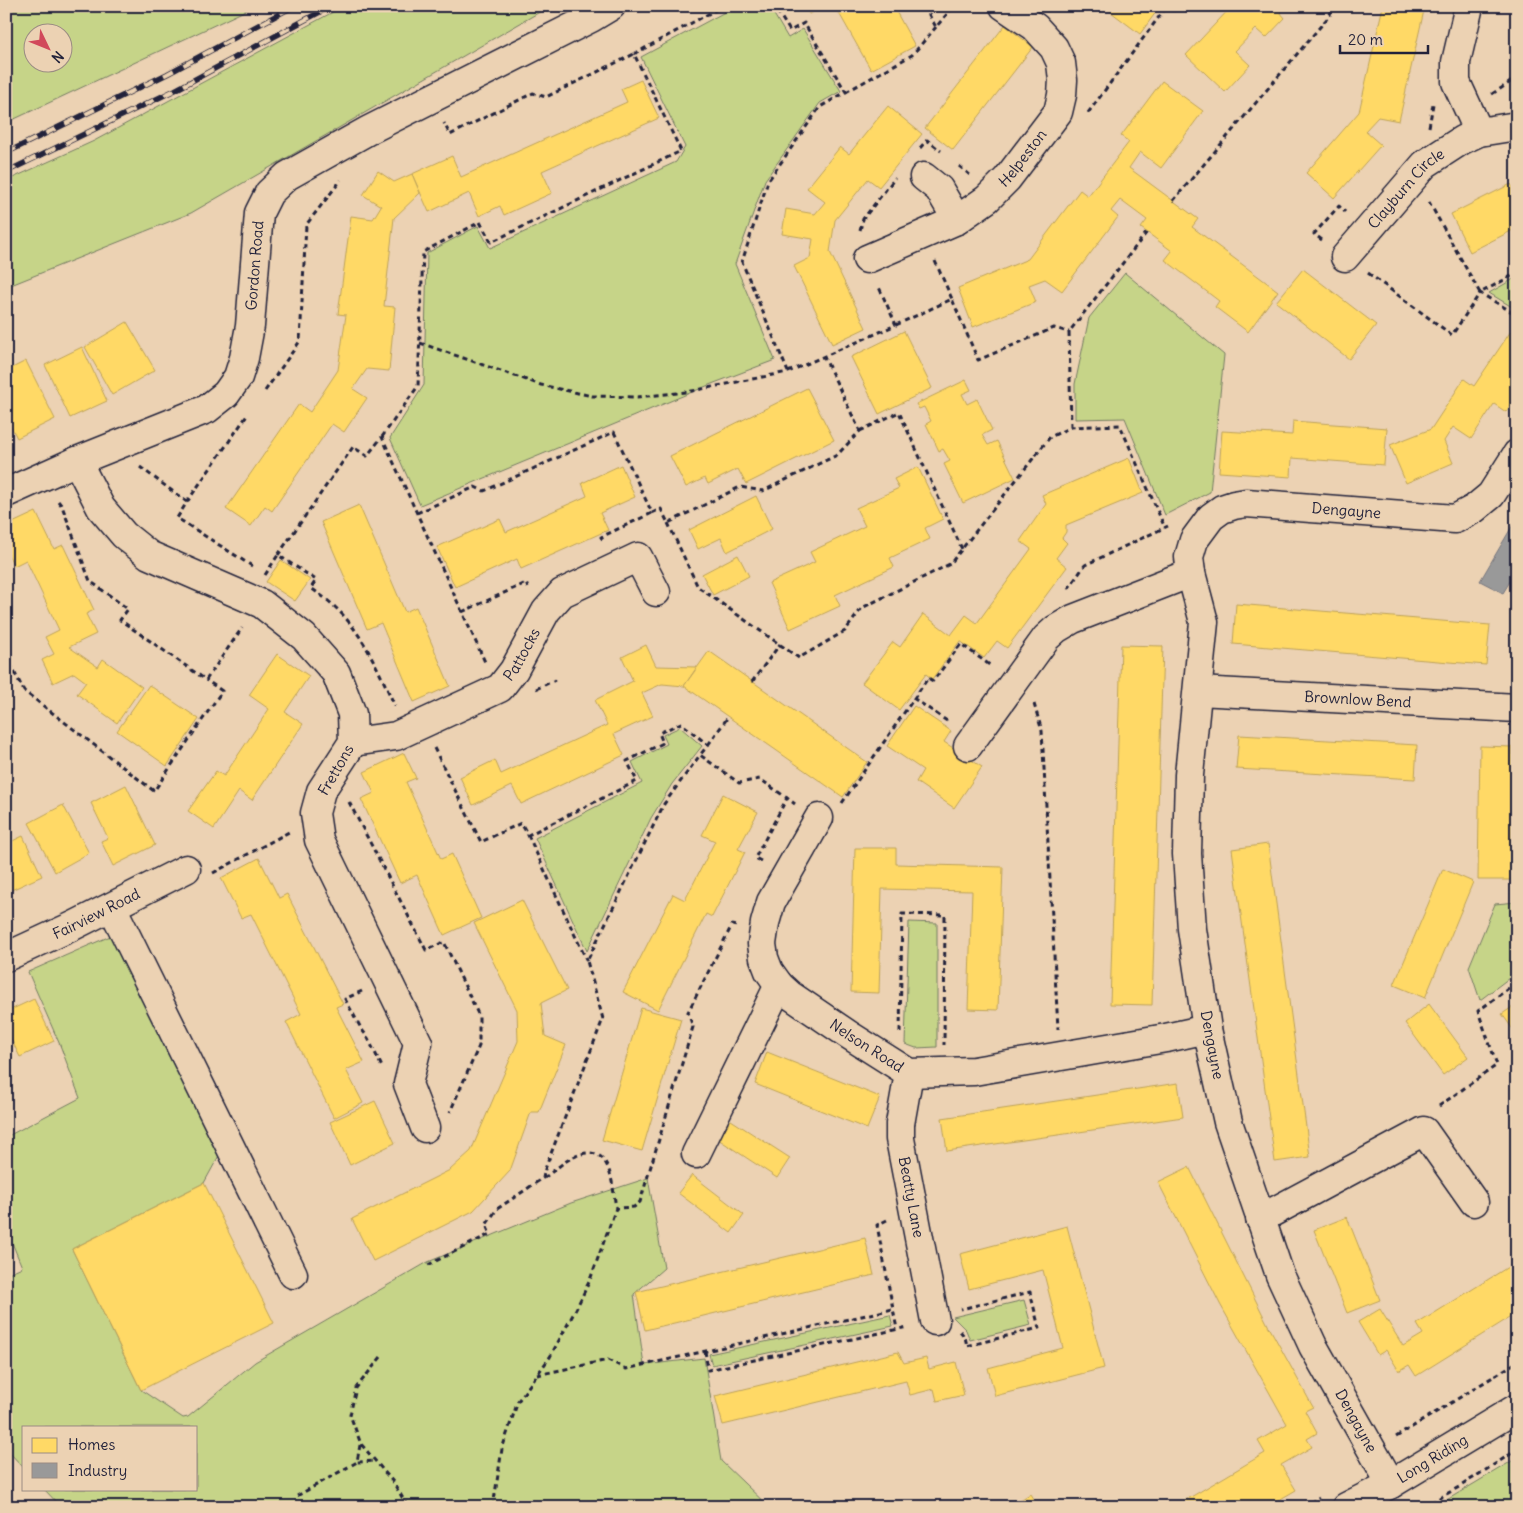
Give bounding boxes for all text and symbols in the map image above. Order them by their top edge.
north arrow [22,22,72,72]
scale bar [1340,22,1428,54]
text: 20 m [1348,30,1383,49]
text: N [48,47,67,67]
street label: Helpeston [994,125,1051,191]
street label: Clayburn Circle [1363,144,1448,233]
street label: Gordon Road [241,220,267,311]
street label: Dengayne [1311,498,1382,522]
street label: Pattocks [499,624,544,685]
street label: Brownlow Bend [1304,687,1412,711]
street label: Frettons [313,741,358,799]
street label: Fairview Road [49,884,143,943]
street label: Dengayne [1197,1009,1228,1081]
street label: Nelson Road [826,1015,908,1076]
street label: Beatty Lane [895,1155,929,1239]
street label: Dengayne [1331,1386,1382,1456]
legend [22,1426,198,1490]
street label: Long Riding [1393,1430,1471,1487]
text: Homes [68,1435,115,1454]
text: Industry [68,1461,127,1480]

